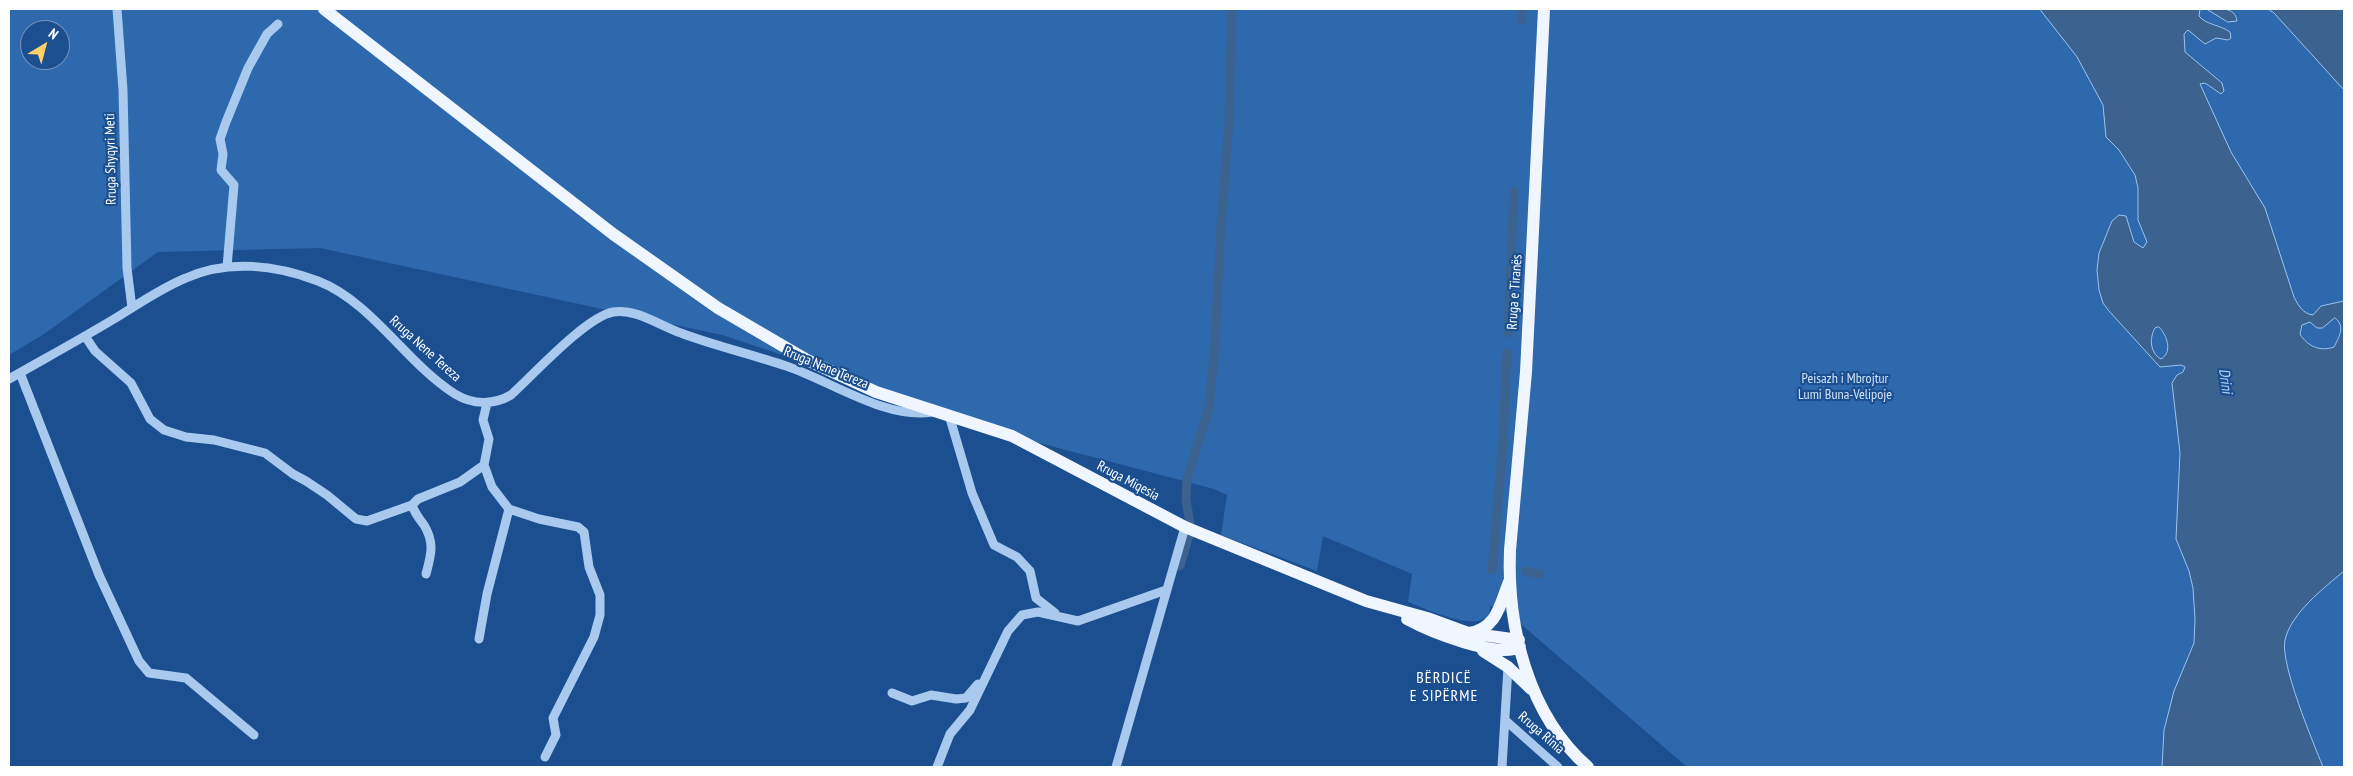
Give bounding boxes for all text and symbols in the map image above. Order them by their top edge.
north arrow [20,20,70,70]
text: N [45,24,62,43]
street label: Rruga Shyqyri Meti [102,113,120,205]
street label: Rruga e Tiranës [1504,254,1526,330]
street label: Rruga Nene Tereza [386,313,464,385]
street label: Rruga Nene Tereza [781,343,871,393]
water label: Drini [2214,367,2236,395]
park label: Peisazh i Mbrojtur Lumi Buna-Velipoje [1798,371,1892,404]
street label: Rruga Miqesia [1094,458,1162,504]
district label: BËRDICË E SIPËRME [1409,668,1479,706]
street label: Rruga Rinia [1514,708,1568,758]

